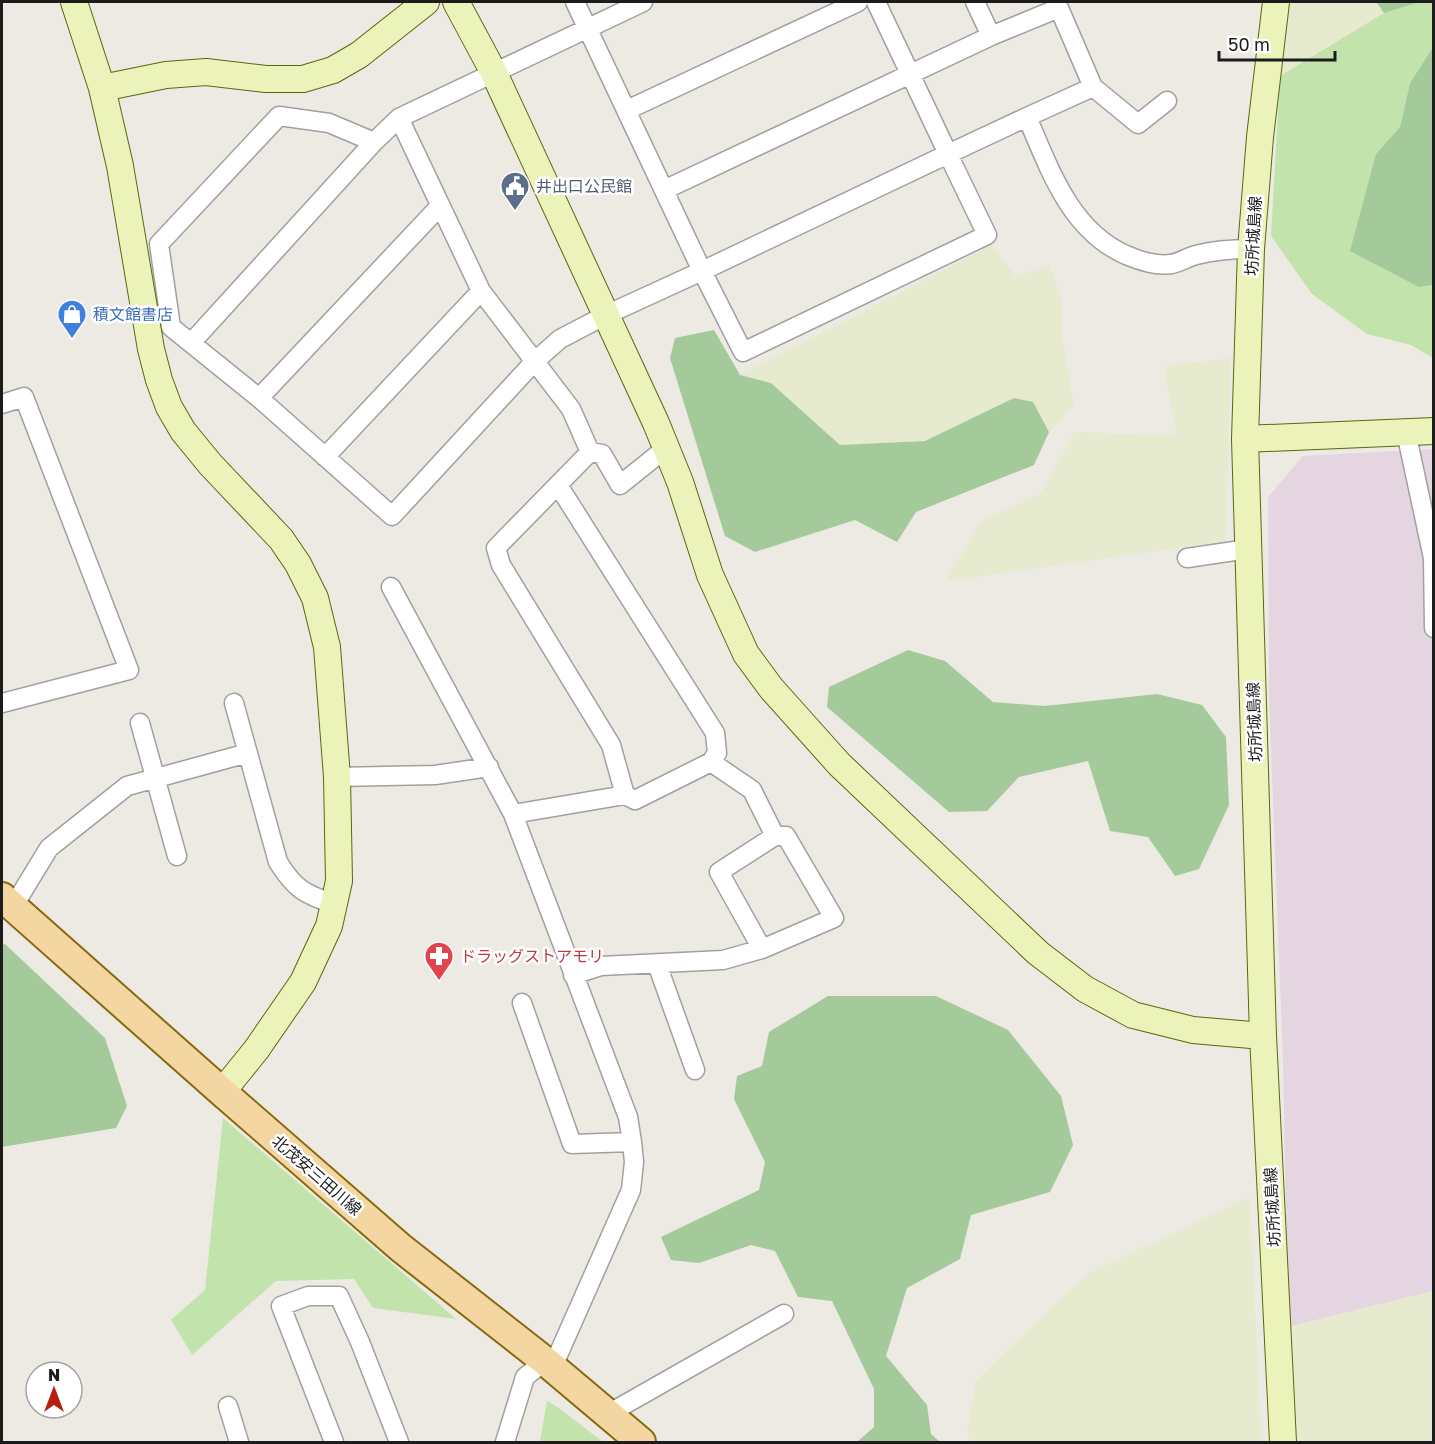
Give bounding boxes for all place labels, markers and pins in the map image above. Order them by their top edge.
public building icon: 井出口公民館 [499,170,531,212]
place label: 井出口公民館 [536,176,632,196]
shop icon: 積文館書店 [56,298,88,340]
place label: 積文館書店 [93,304,173,324]
pharmacy icon: ドラッグストアモリ [423,940,455,982]
place label: ドラッグストアモリ [460,946,604,966]

